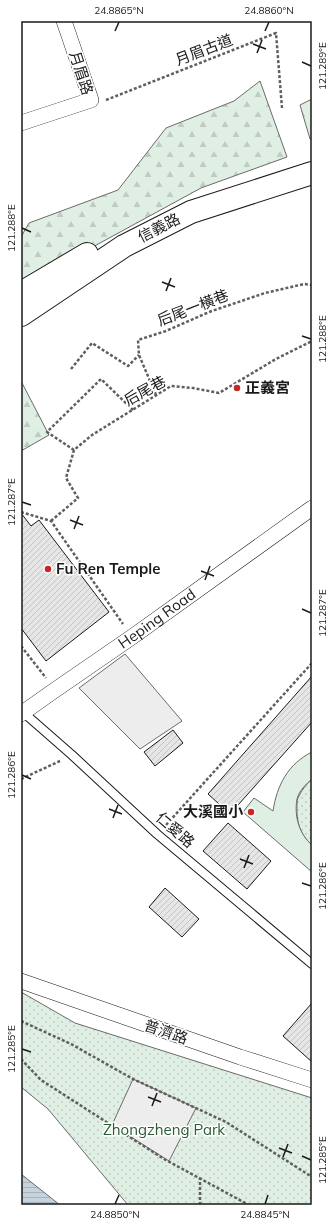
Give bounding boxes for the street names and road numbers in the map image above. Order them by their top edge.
street label: 月眉古道 [172,30,235,69]
street label: 月眉路 [65,49,97,97]
street label: 信義路 [134,209,183,246]
street label: 后尾一橫巷 [154,285,231,330]
street label: 后尾巷 [120,371,169,410]
street label: Heping Road [114,584,199,653]
street label: 仁愛路 [152,808,199,852]
street label: 普濟路 [142,1015,191,1048]

